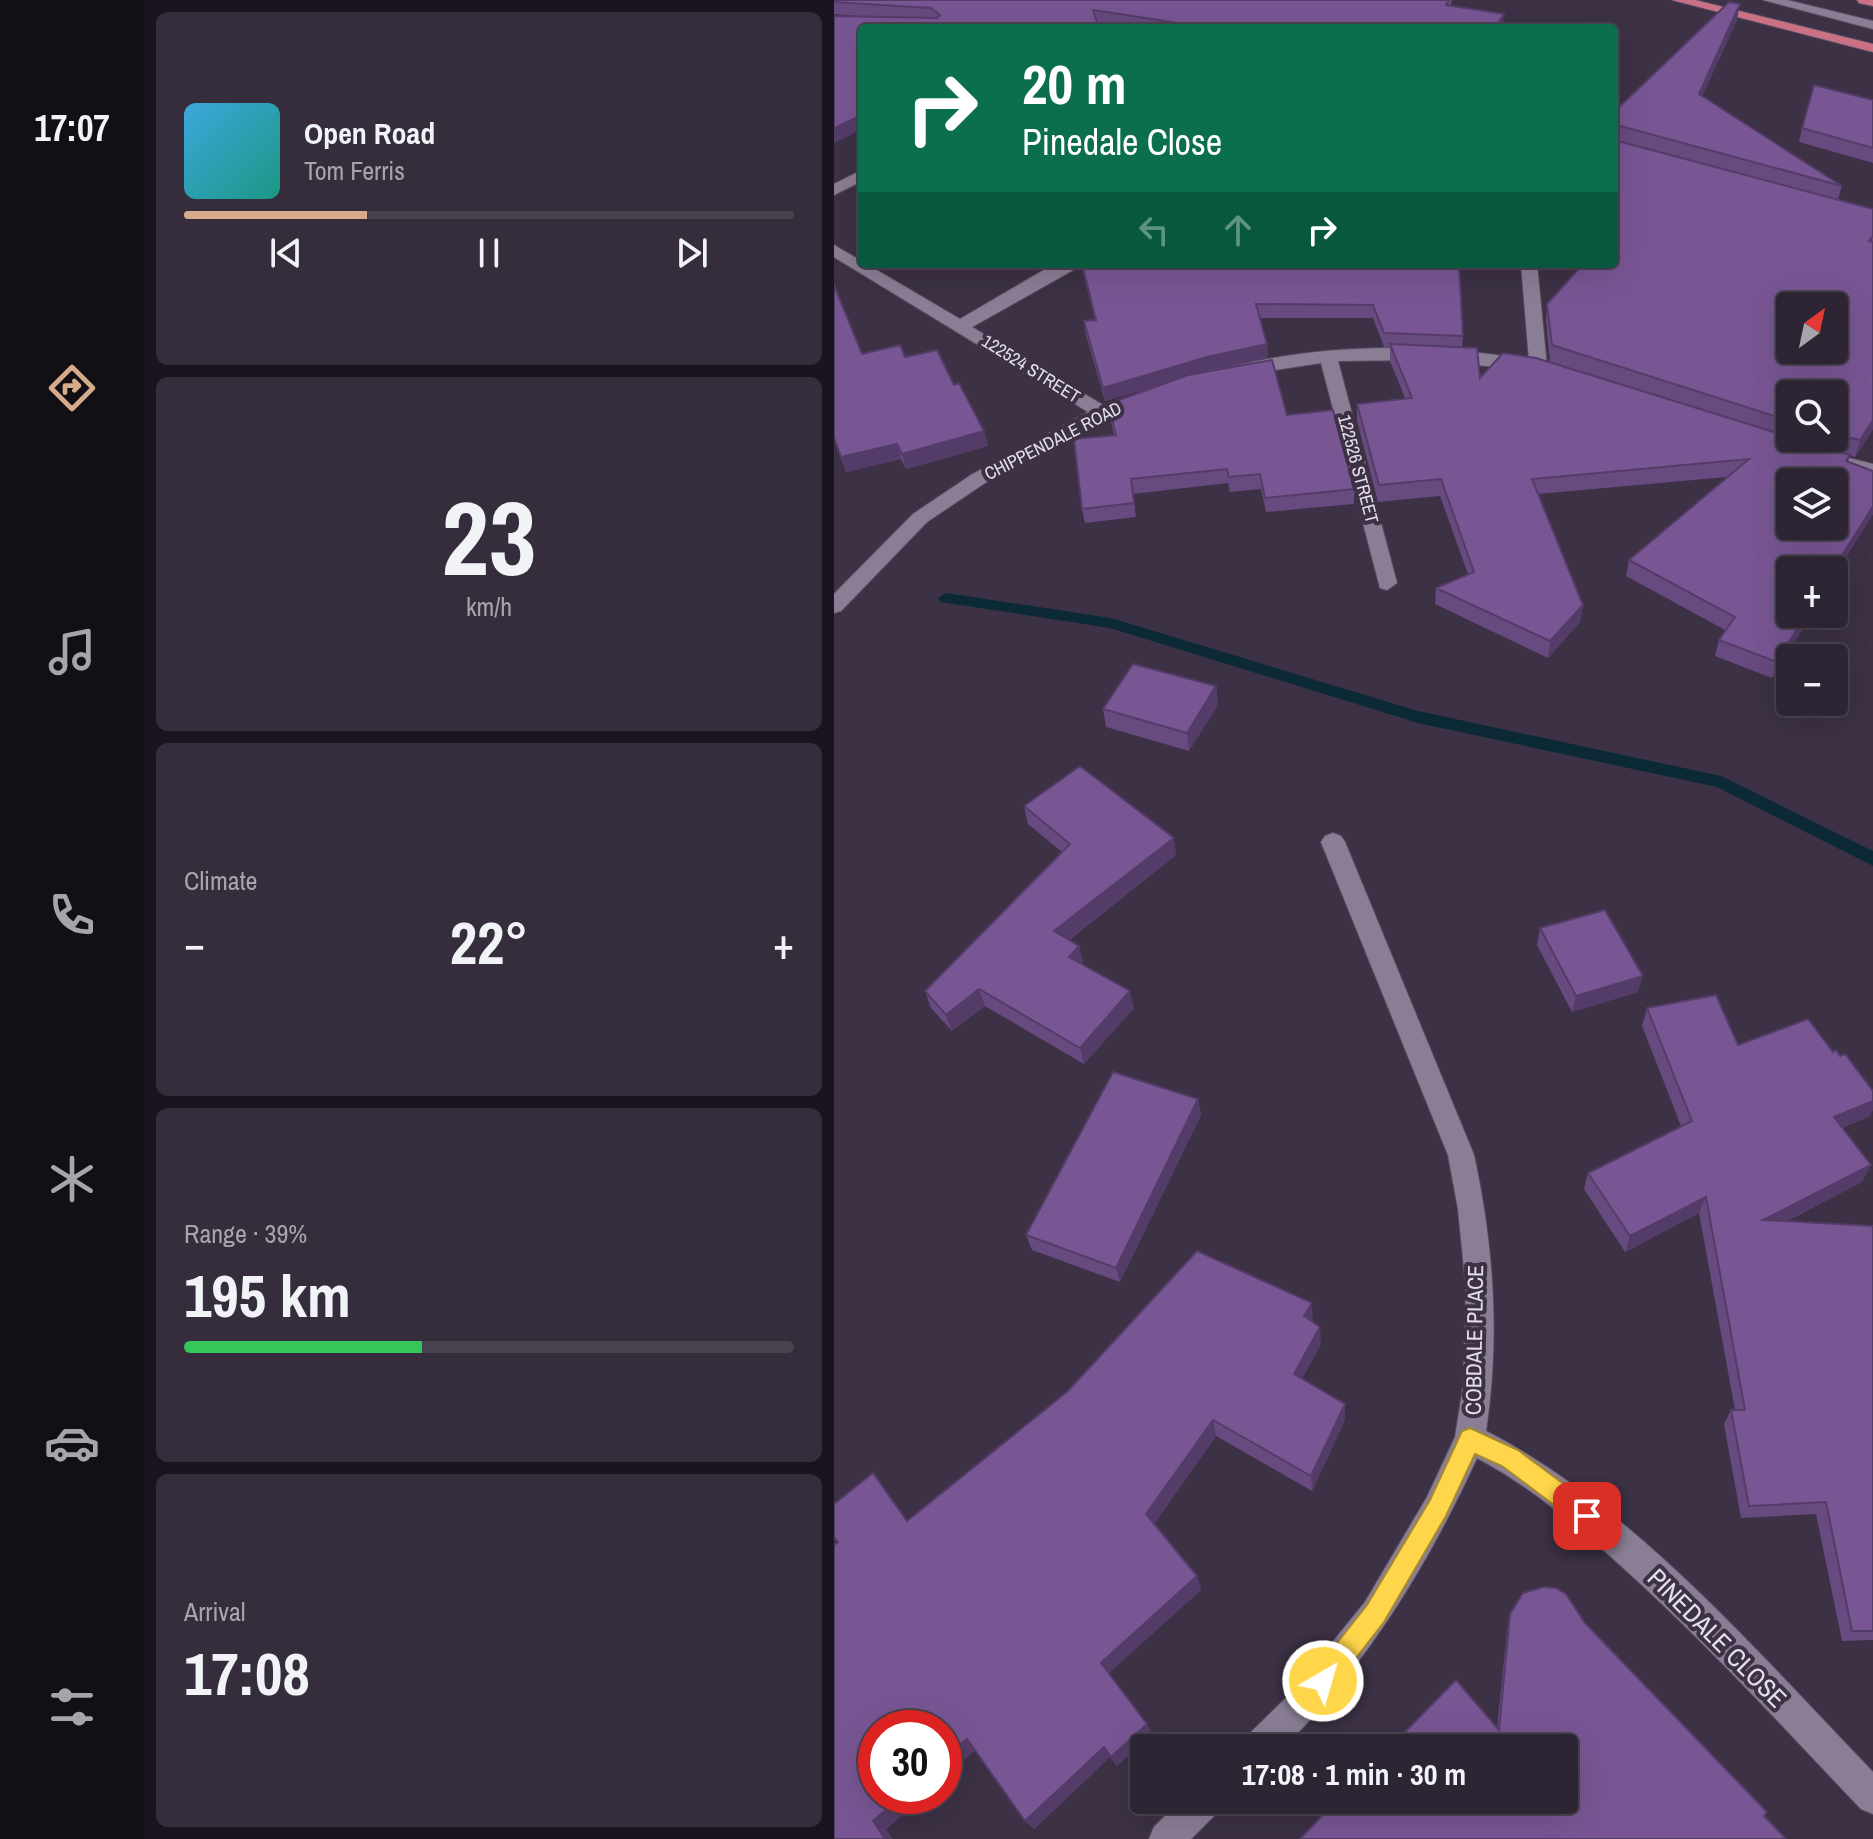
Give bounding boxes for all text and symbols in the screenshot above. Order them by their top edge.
text: 20 m [1022,46,1127,121]
icon: right [890,56,994,160]
text: 17:07 [34,104,110,152]
text: Open Road [304,113,435,153]
text: Pinedale Close [1022,118,1222,166]
text: Tom Ferris [304,153,405,188]
icon: left [1132,208,1176,252]
icon: ahead [1216,208,1260,252]
icon: right [1300,208,1344,252]
icon: previous [264,231,308,275]
icon: pause [467,231,511,275]
icon: next [670,231,714,275]
north arrow [1776,292,1848,364]
map controls [1776,292,1848,716]
street label: 122524 STREET [977,328,1085,409]
icon: directions [44,360,100,416]
button: search [1776,380,1848,452]
street label: CHIPPENDALE ROAD [980,395,1126,486]
street label: 122526 STREET [1332,412,1385,526]
text: 23 [442,467,536,607]
button: layers [1776,468,1848,540]
button: + [1776,556,1848,628]
text: km/h [466,589,512,624]
icon: music [44,624,100,680]
button: − [1776,644,1848,716]
text: Climate [184,863,257,898]
icon: phone [44,887,100,943]
text: 22° [450,902,528,983]
text: − [184,913,205,973]
text: + [773,913,794,973]
icon: climate [44,1151,100,1207]
text: Range · 39% [184,1216,307,1251]
text: 195 km [184,1255,351,1336]
street label: COBDALE PLACE [1458,1265,1490,1415]
icon: car [44,1415,100,1471]
pin [1553,1482,1621,1550]
icon: arrive [1565,1494,1609,1538]
street label: PINEDALE CLOSE [1640,1560,1795,1715]
text: Arrival [184,1594,246,1629]
text: 17:08 [184,1633,310,1714]
position arrow [1281,1639,1365,1723]
icon: filters [44,1679,100,1735]
speed limit sign: 30 [858,1710,962,1814]
text: 17:08 · 1 min · 30 m [1242,1754,1466,1794]

